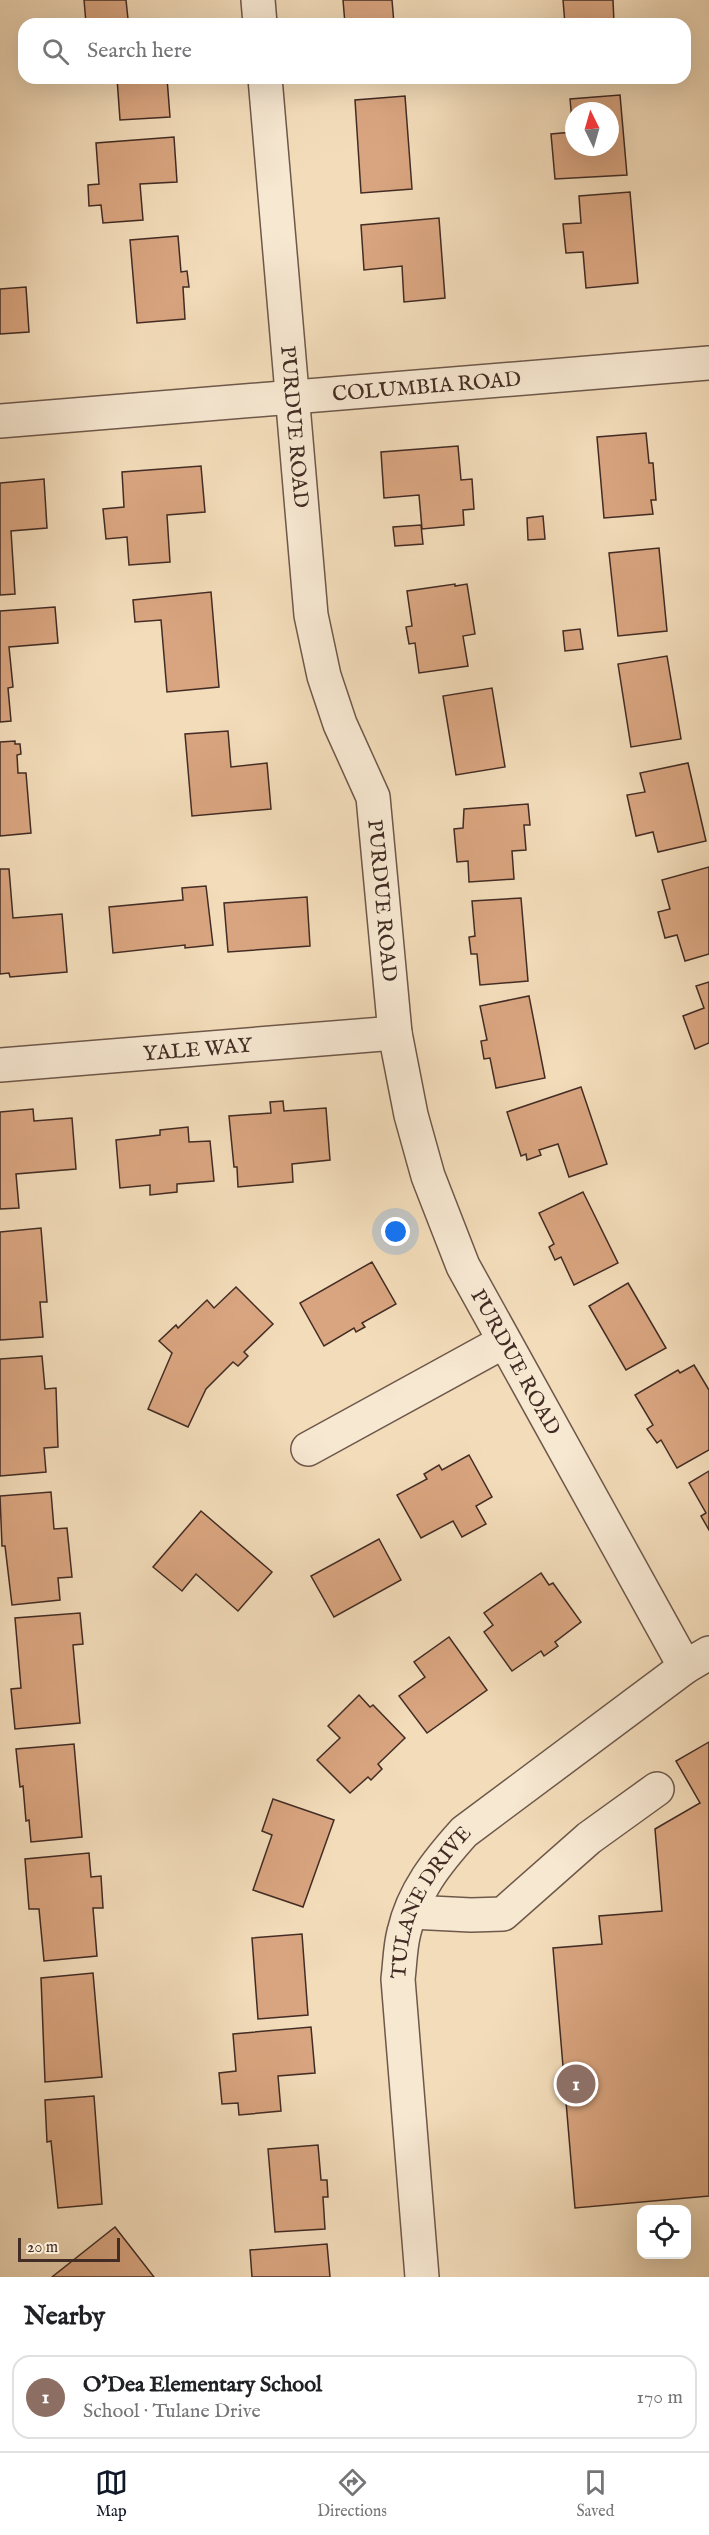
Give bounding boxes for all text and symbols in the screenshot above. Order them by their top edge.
search box [18,18,691,84]
icon: search [39,35,72,68]
text: Search here [87,37,192,65]
north arrow [565,102,619,156]
street label: PURDUE ROAD [273,345,314,509]
street label: COLUMBIA ROAD [331,366,522,409]
street label: PURDUE ROAD [360,818,402,983]
street label: YALE WAY [142,1032,255,1068]
your location [381,1217,410,1246]
street label: PURDUE ROAD [463,1285,566,1440]
street label: TULANE DRIVE [386,1821,478,1980]
pin: 1 [556,2062,596,2106]
map controls [637,2205,691,2259]
button: locate [637,2205,691,2259]
scale bar [18,2235,120,2262]
text: 20 m [27,2238,58,2258]
text: Nearby [24,2300,105,2333]
text: O'Dea Elementary School [83,2371,322,2399]
text: 1 [42,2385,49,2410]
text: 170 m [637,2385,683,2410]
text: School · Tulane Drive [83,2399,261,2424]
tab: Map [95,2466,128,2522]
tab: Directions [317,2466,387,2522]
tab: Saved [576,2466,614,2522]

